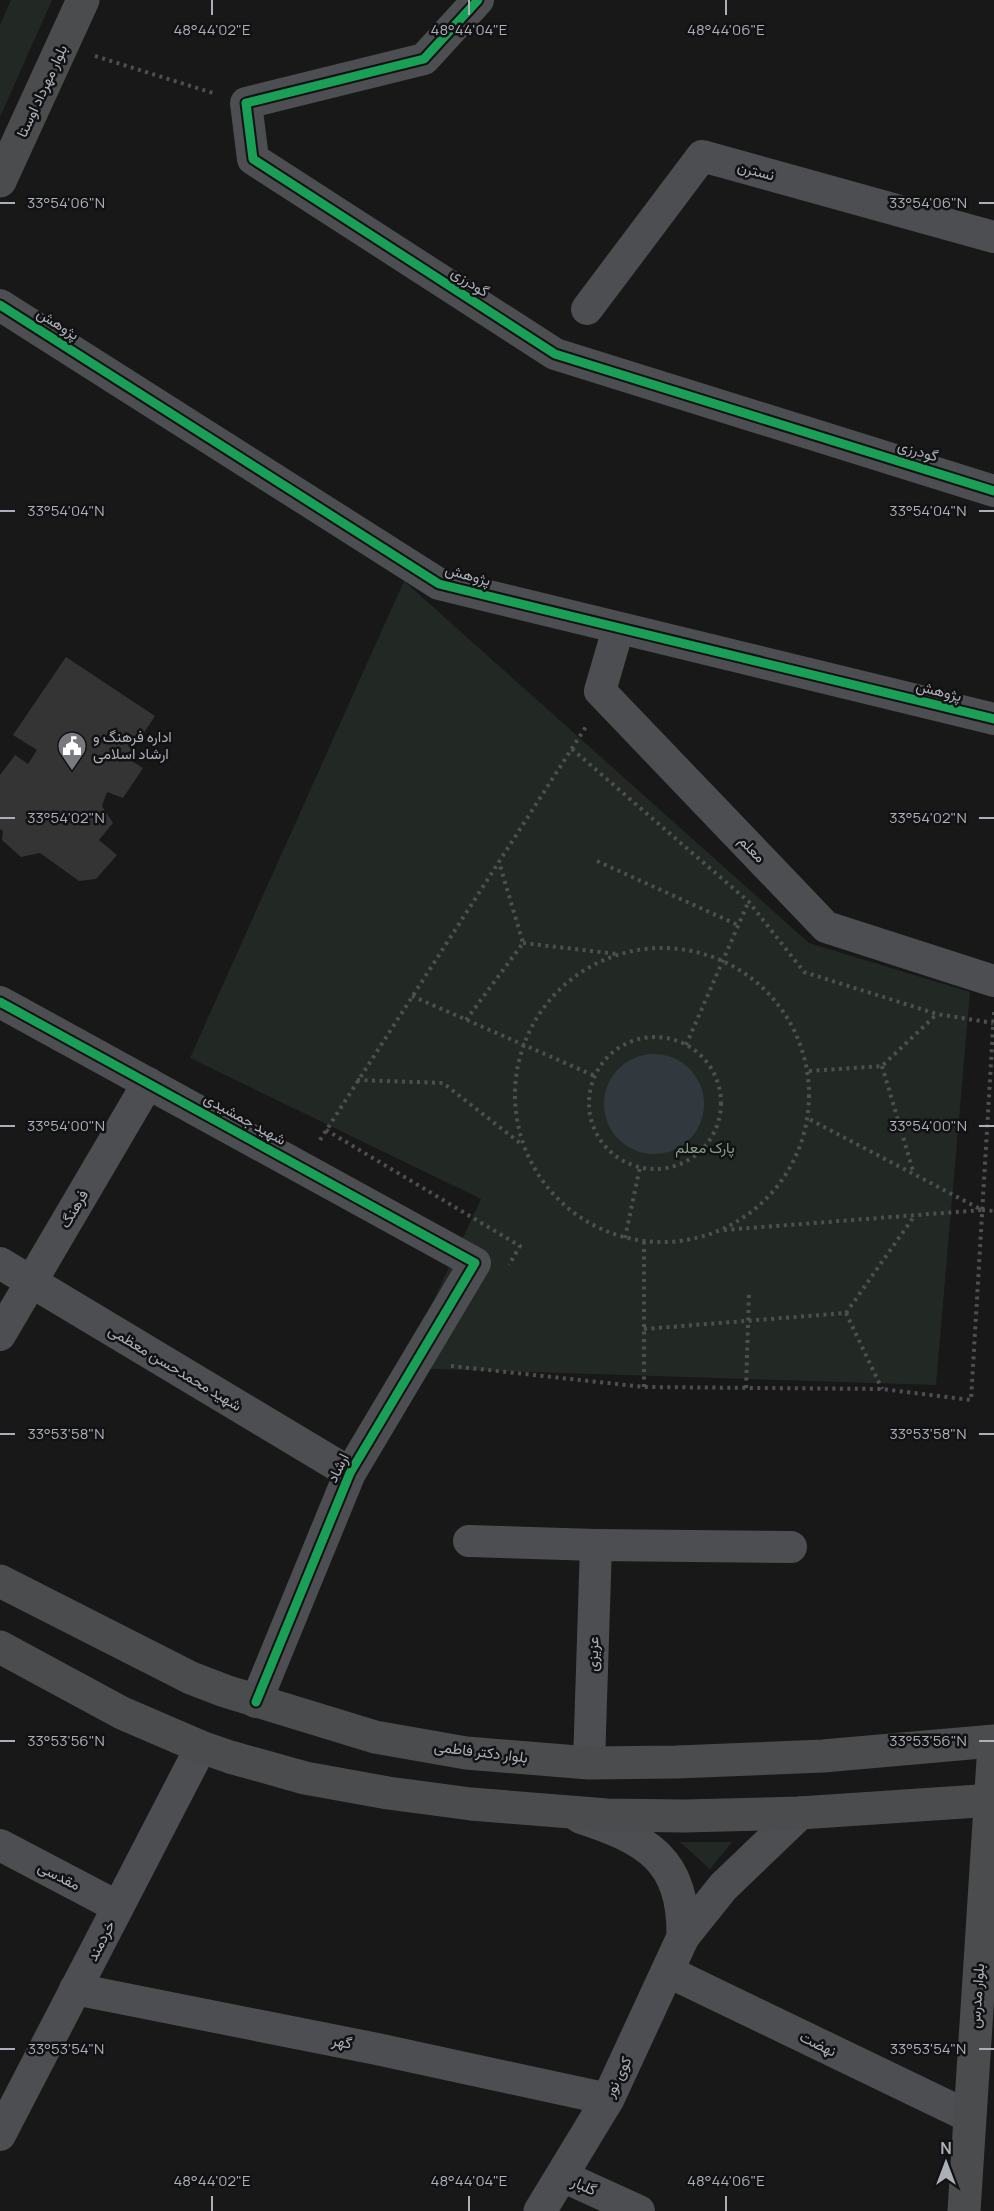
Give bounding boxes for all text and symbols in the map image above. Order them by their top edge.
text: 48°44'02"E [173,19,251,40]
text: 48°44'04"E [431,19,507,40]
text: 48°44'06"E [687,19,765,40]
street label: بلوار مهرداد اوستا [11,41,72,141]
street label: نسترن [735,155,777,186]
text: 33°54'06"N [27,192,105,213]
text: 33°54'06"N [889,192,967,213]
street label: گودرزی [447,262,494,302]
street label: پژوهش [33,302,84,345]
street label: گودرزی [895,434,941,467]
text: 33°54'04"N [27,500,105,521]
text: 33°54'04"N [889,500,967,521]
street label: پژوهش [443,558,493,591]
street label: پژوهش [914,675,964,706]
place label: اداره فرهنگ و ارشاد اسلامی [93,726,172,764]
public building icon: اداره فرهنگ و ارشاد اسلامی [56,730,88,772]
text: 33°54'02"N [27,807,105,828]
text: 33°54'02"N [889,807,967,828]
street label: معلم [734,830,771,867]
street label: شهید جمشیدی [200,1087,290,1150]
text: 33°54'00"N [27,1115,105,1136]
text: 33°54'00"N [889,1115,967,1136]
park label: پارک معلم [675,1137,735,1158]
street label: فرهنگ [54,1186,93,1232]
street label: شهید محمدحسن معظمی [105,1319,246,1416]
text: 33°53'58"N [27,1423,105,1444]
text: 33°53'58"N [889,1423,967,1444]
street label: ارشاد [321,1450,354,1486]
street label: عزیزی [581,1636,604,1672]
text: 33°53'56"N [27,1730,105,1751]
text: 33°53'56"N [889,1730,967,1751]
street label: بلوار دکتر فاطمی [433,1735,529,1768]
street label: مقدسی [34,1856,84,1895]
street label: خردمند [81,1917,120,1965]
street label: بلوار مدرس [964,1963,989,2029]
street label: نهضت [796,2026,840,2061]
street label: گهر [329,2029,354,2054]
text: 33°53'54"N [28,2038,104,2059]
text: 33°53'54"N [890,2038,966,2059]
street label: کوی نور [598,2053,637,2102]
north arrow [916,2133,976,2193]
text: N [940,2137,952,2159]
text: 48°44'02"E [173,2170,251,2191]
text: 48°44'04"E [431,2170,507,2191]
street label: گلبار [567,2170,601,2200]
text: 48°44'06"E [687,2170,765,2191]

